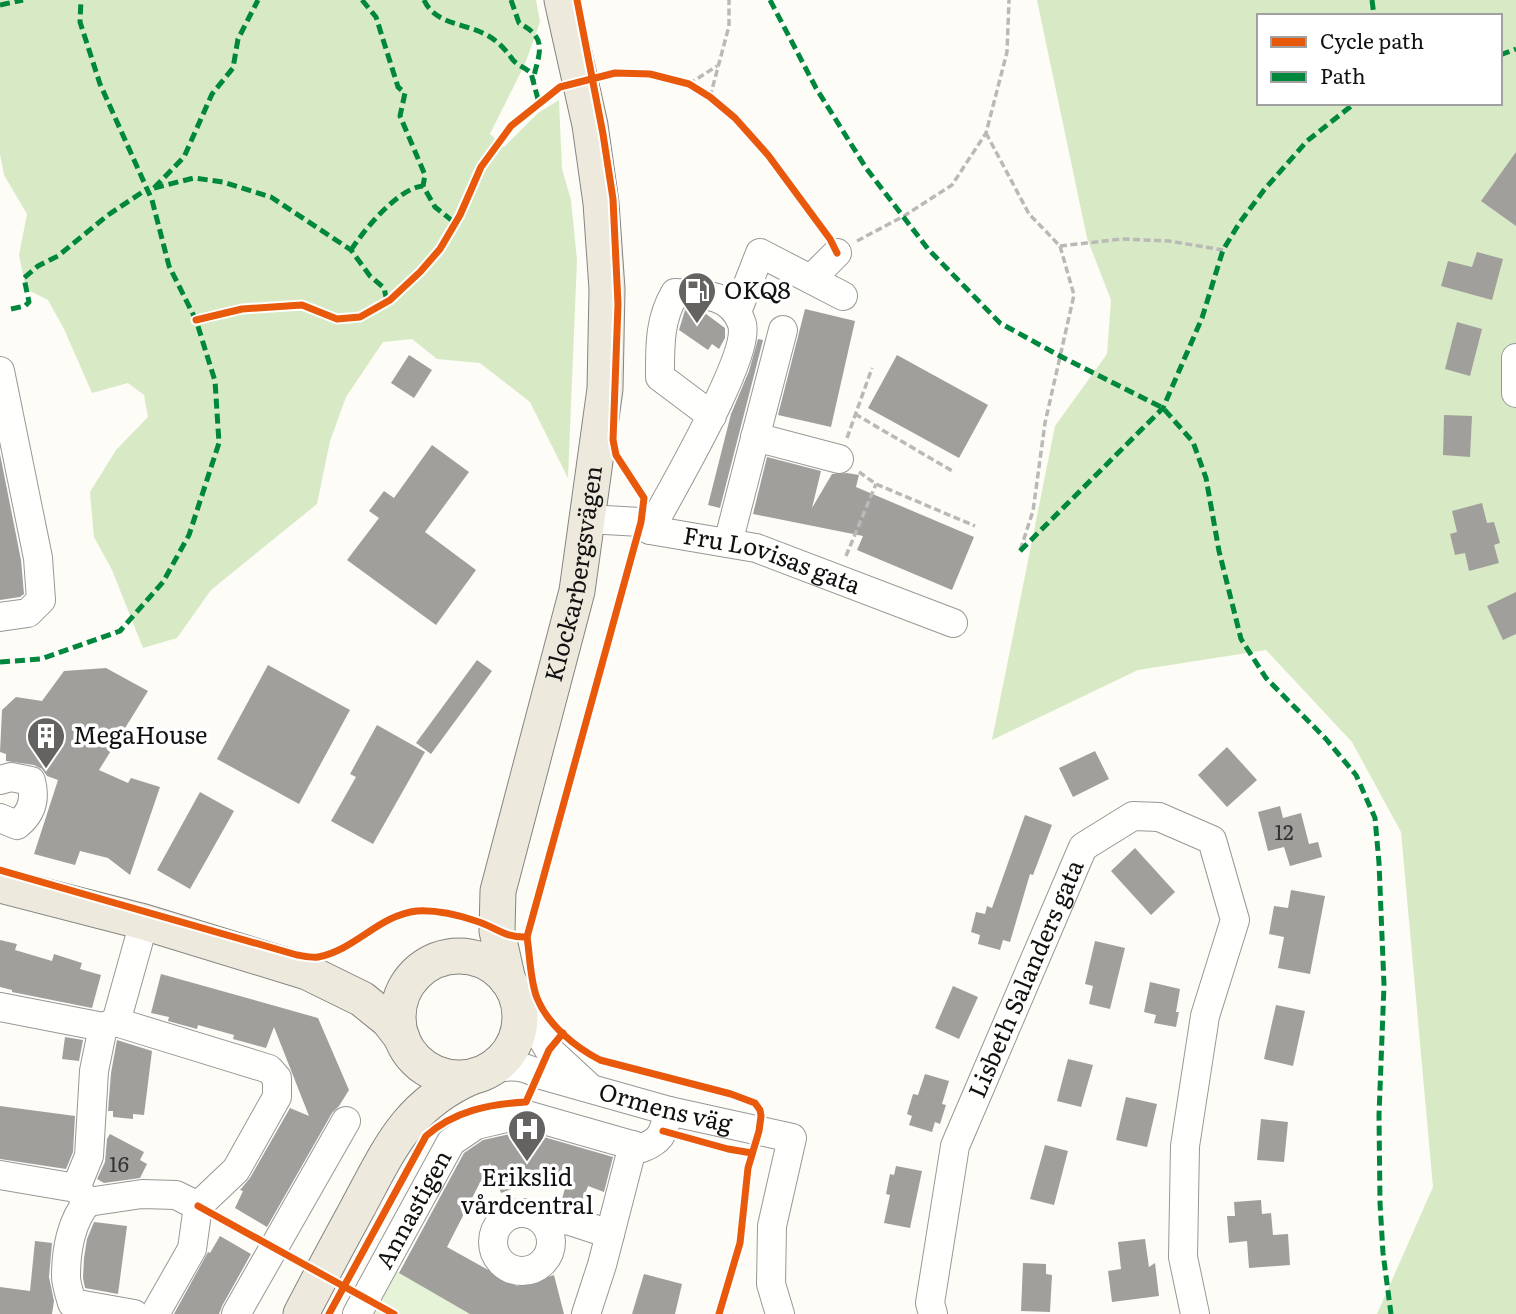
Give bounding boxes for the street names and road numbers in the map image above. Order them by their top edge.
street label: Klockarbergsvägen [534,463,609,685]
street label: Fru Lovisas gata [681,516,866,601]
street label: Lisbeth Salanders gata [958,854,1091,1103]
street label: Ormens väg [595,1072,737,1140]
street label: Annastigen [365,1143,459,1274]

